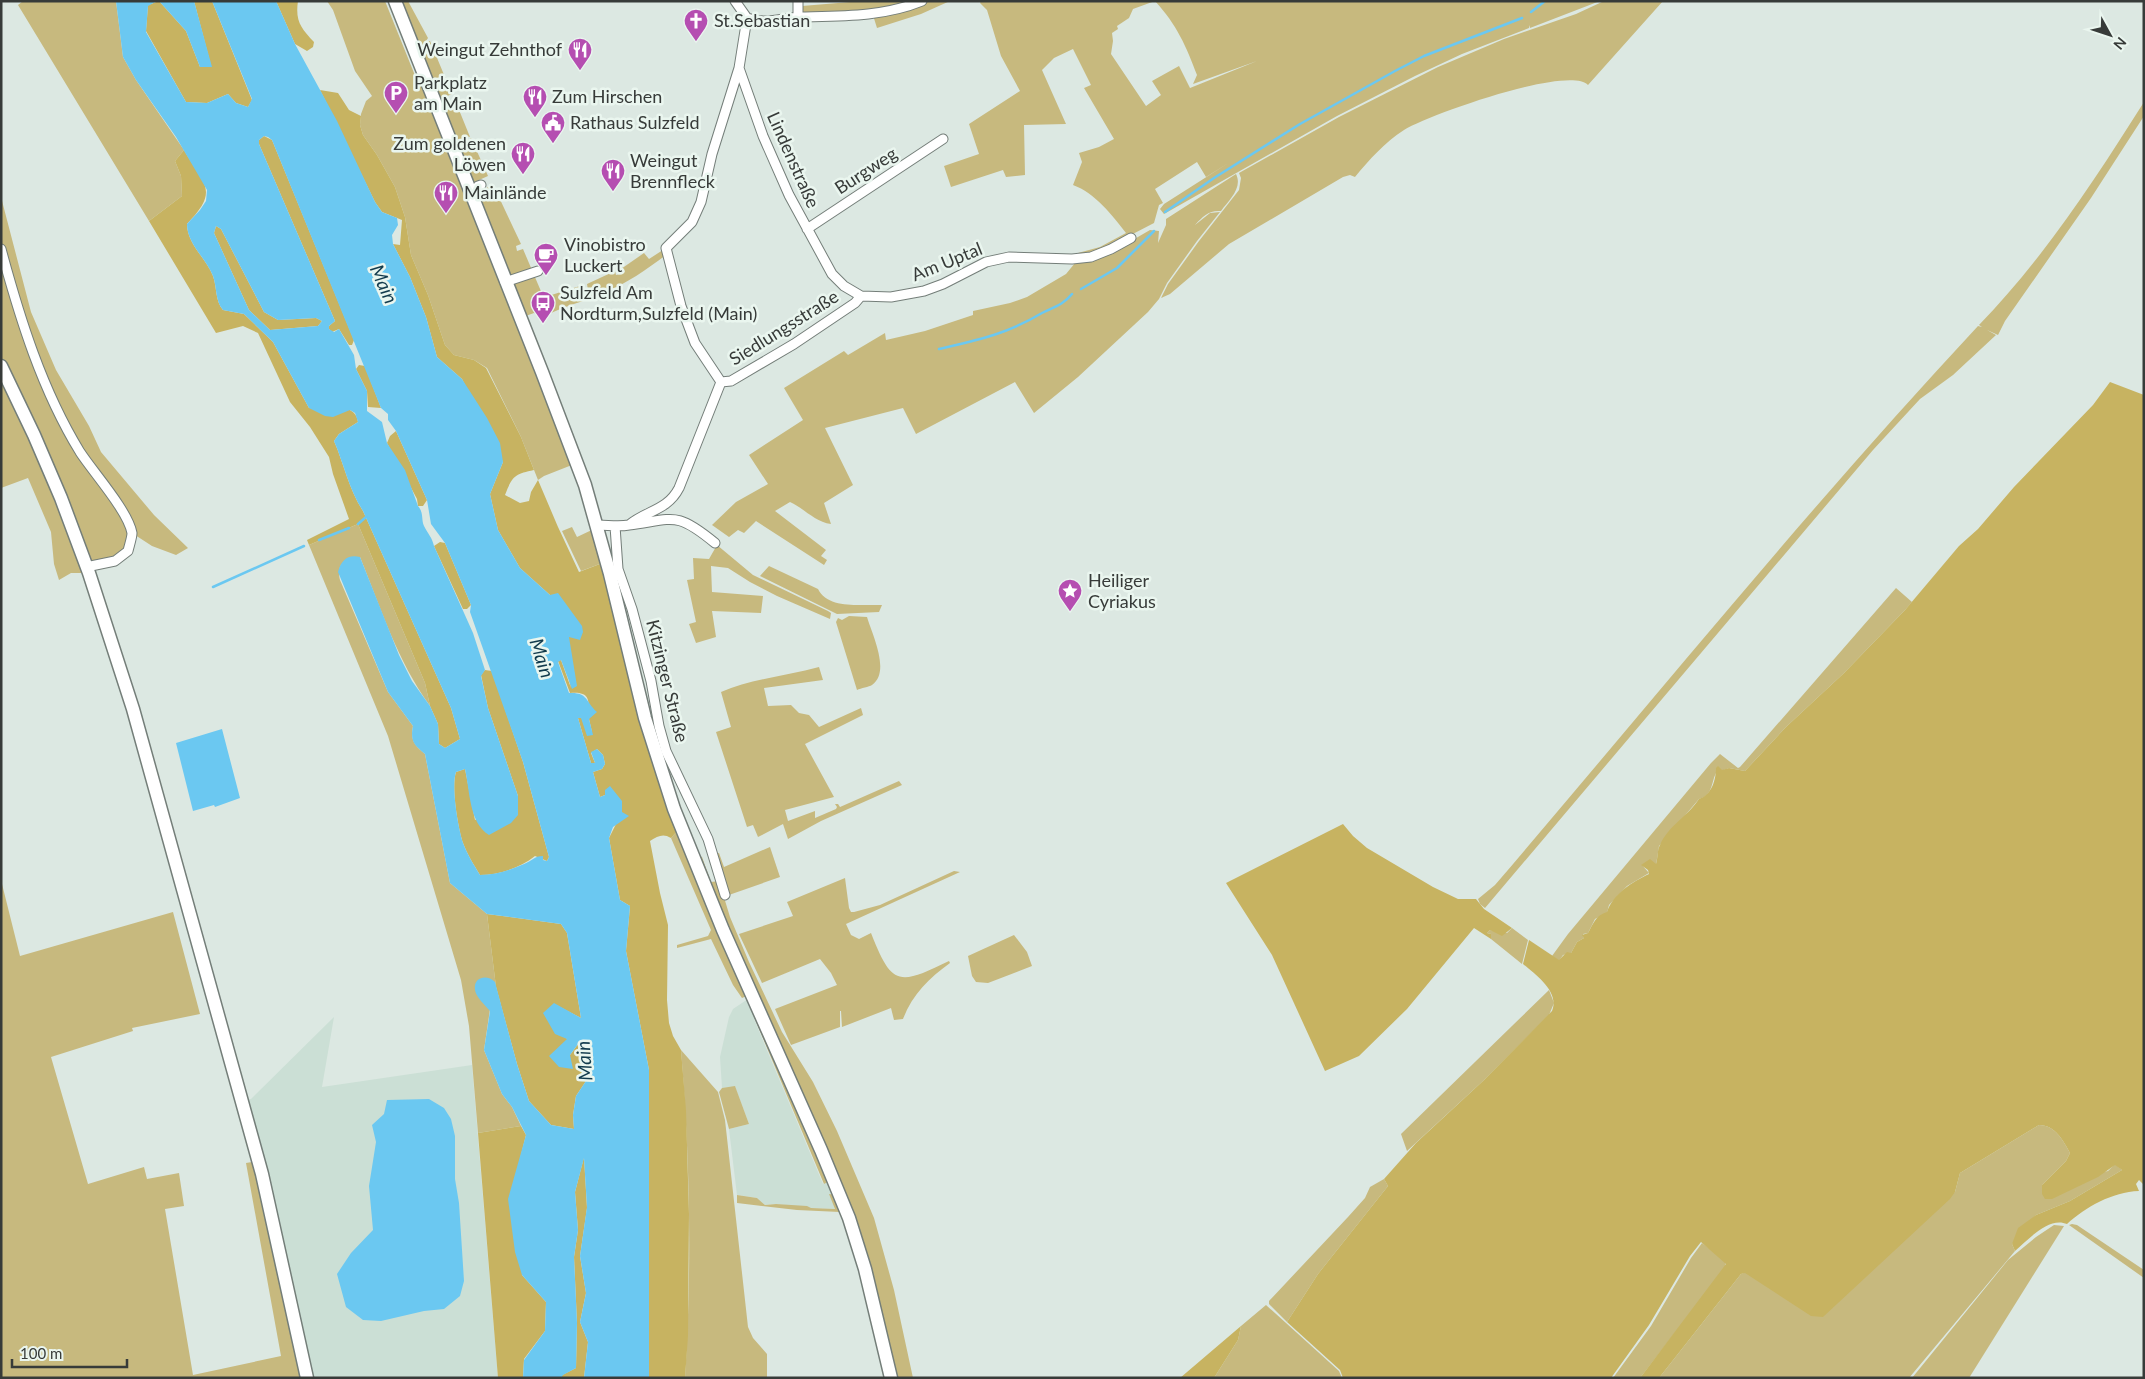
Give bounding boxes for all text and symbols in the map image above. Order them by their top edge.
church icon: St.Sebastian [683,8,709,42]
place label: St.Sebastian [714,9,810,31]
north arrow [2085,10,2135,60]
text: N [2110,34,2130,53]
restaurant icon: Weingut Zehnthof [567,37,593,71]
place label: Weingut Zehnthof [417,38,563,60]
place label: Parkplatz am Main [414,71,487,114]
parking icon: Parkplatz am Main [383,80,409,114]
restaurant icon: Zum Hirschen [522,84,548,118]
place label: Zum Hirschen [552,85,662,107]
street label: Lindenstraße [763,108,825,211]
public building icon: Rathaus Sulzfeld [540,110,566,144]
place label: Rathaus Sulzfeld [570,111,700,133]
place label: Zum goldenen Löwen [393,132,506,175]
restaurant icon: Zum goldenen Löwen [510,141,536,175]
street label: Burgweg [830,142,901,198]
place label: Weingut Brennfleck [630,149,716,192]
restaurant icon: Weingut Brennfleck [600,158,626,192]
restaurant icon: Mainlände [433,180,459,214]
place label: Mainlände [464,181,547,203]
place label: Vinobistro Luckert [564,233,646,276]
street label: Am Uptal [908,237,985,285]
cafe icon: Vinobistro Luckert [533,242,559,276]
water label: Main [366,261,403,307]
place label: Sulzfeld Am Nordturm,Sulzfeld (Main) [560,281,757,324]
street label: Siedlungsstraße [725,285,842,370]
bus stop icon: Sulzfeld Am Nordturm,Sulzfeld (Main) [530,290,556,324]
place label: Heiliger Cyriakus [1088,569,1156,612]
place icon: Heiliger Cyriakus [1057,578,1083,612]
street label: Kitzinger Straße [642,617,694,744]
water label: Main [525,635,560,681]
water label: Main [571,1040,596,1082]
scale bar [12,1336,128,1368]
text: 100 m [20,1344,62,1362]

